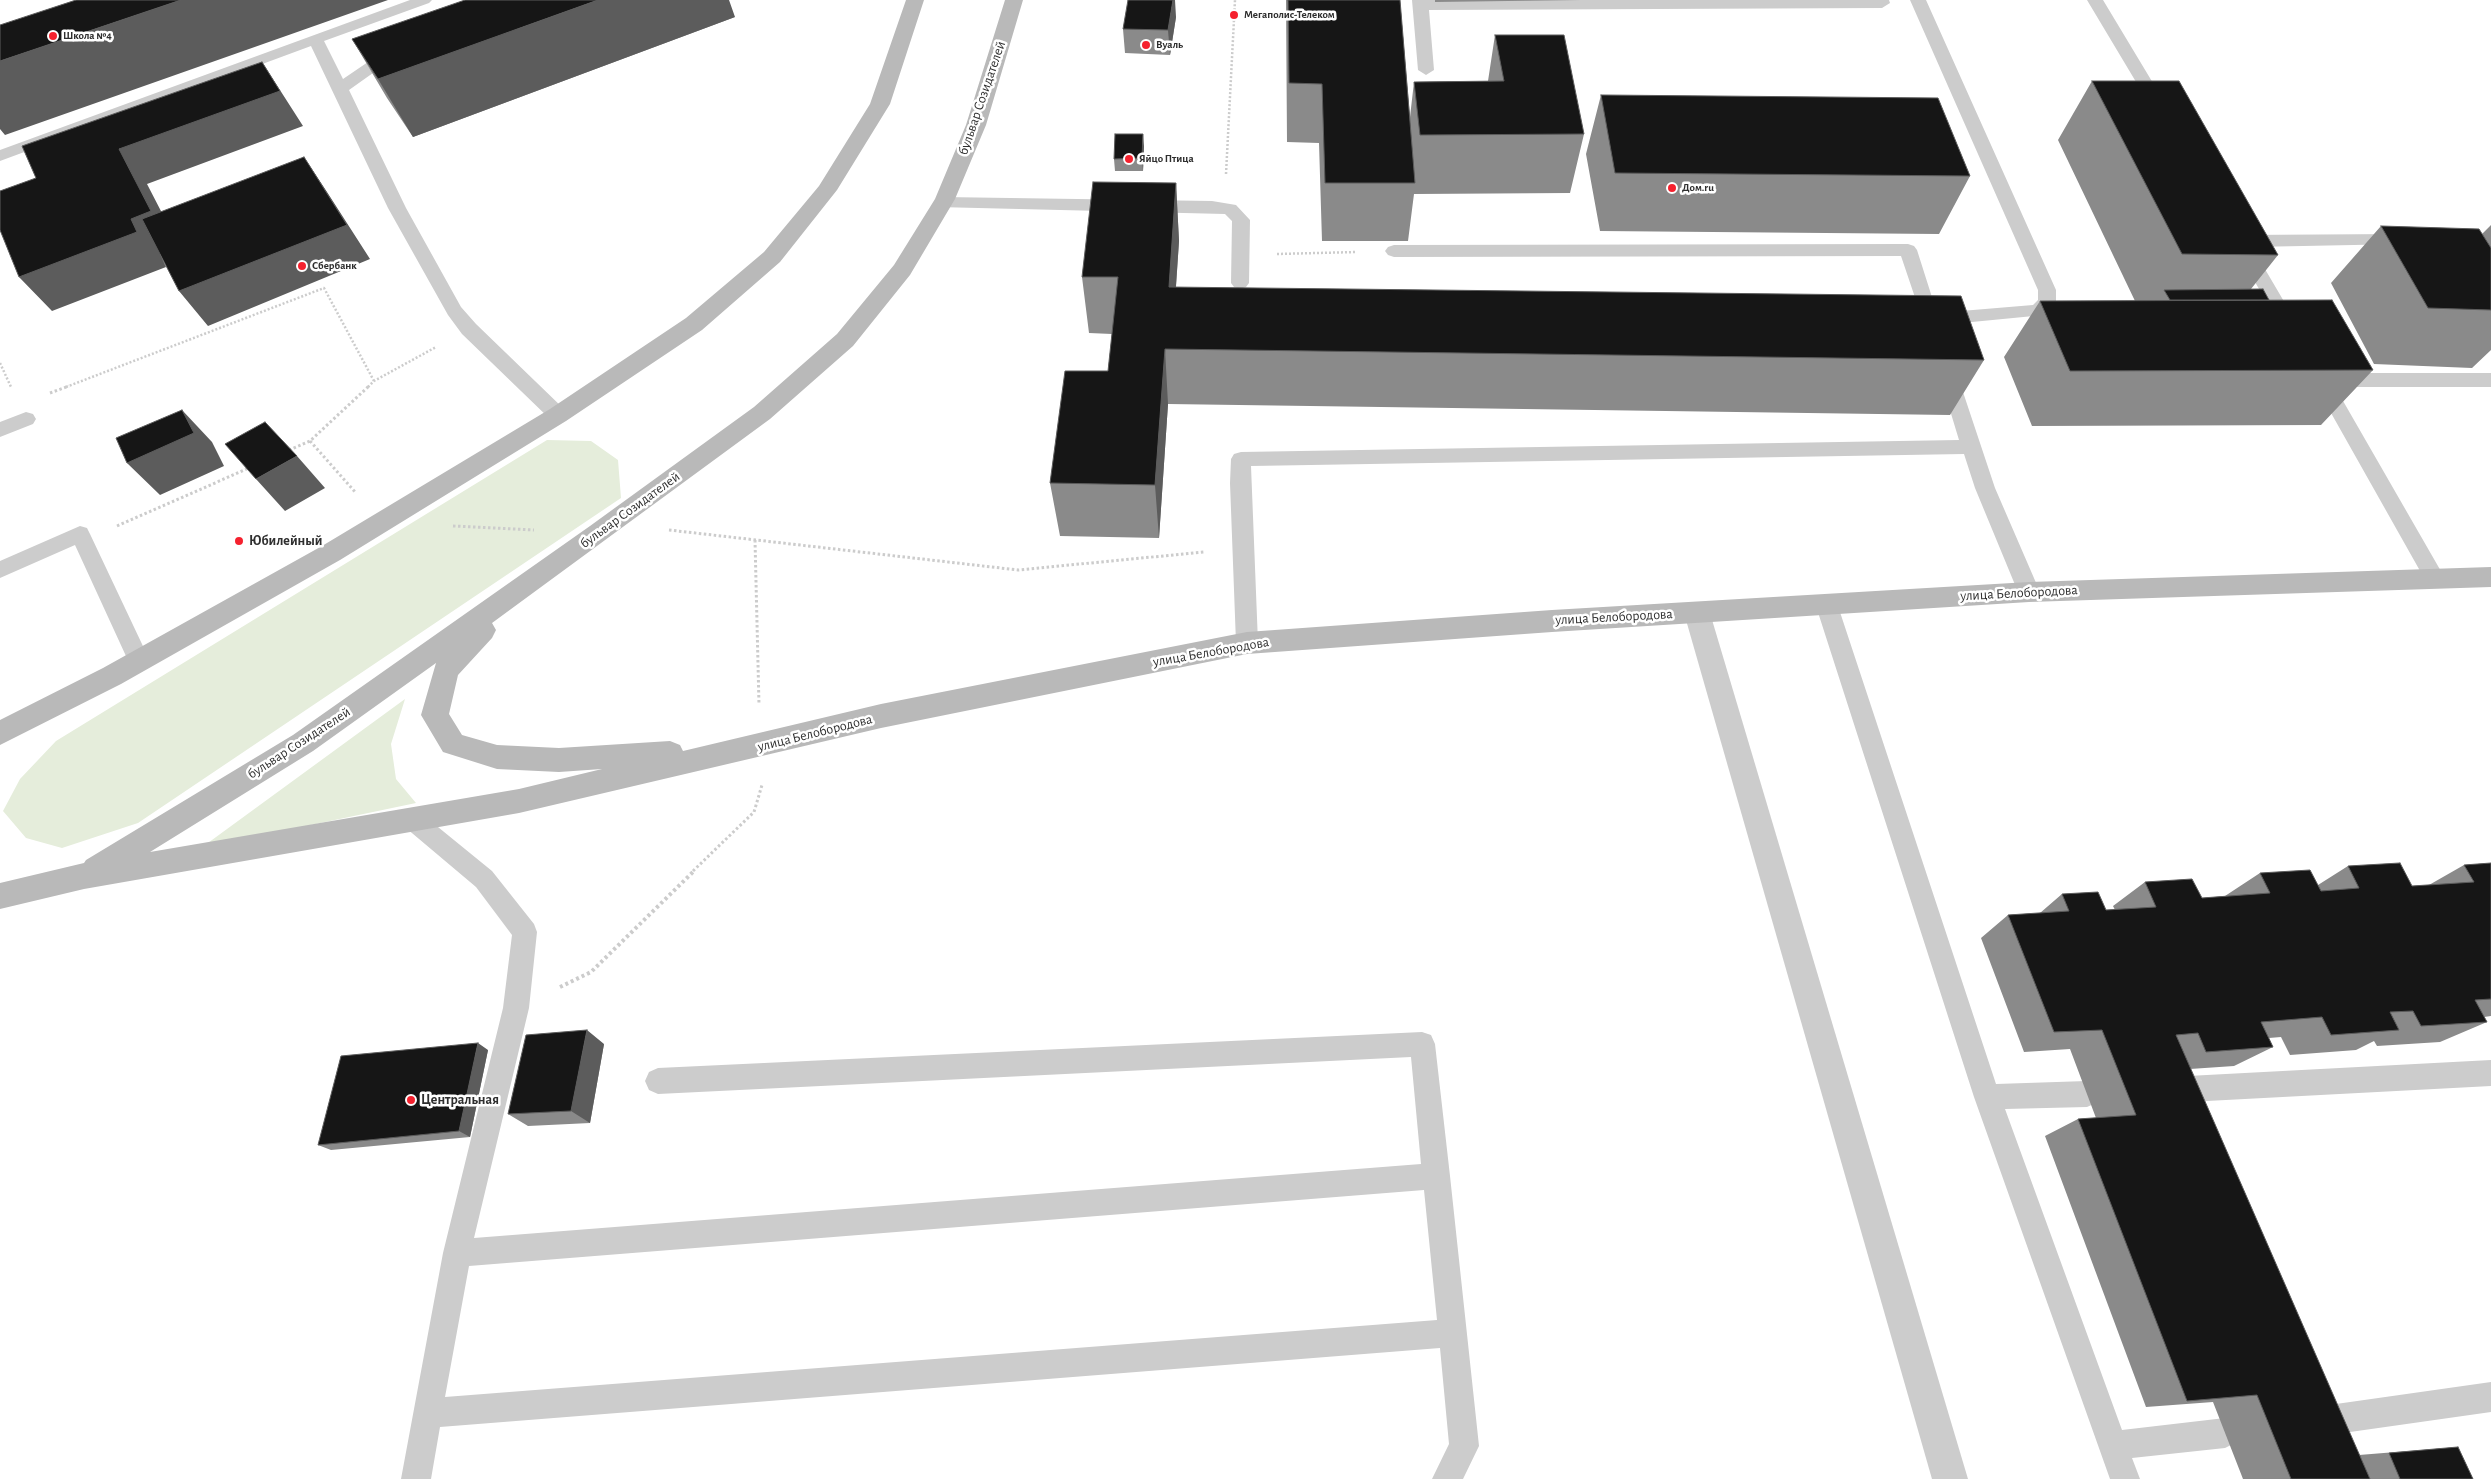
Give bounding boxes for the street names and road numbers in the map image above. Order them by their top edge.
street label: бульвар Созидателей [955,39,1009,157]
street label: бульвар Созидателей [577,468,683,552]
street label: улица Белобородова [1960,582,2078,604]
street label: улица Белобородова [1555,606,1673,628]
street label: улица Белобородова [1152,634,1270,670]
street label: бульвар Созидателей [244,703,354,783]
street label: улица Белобородова [756,711,874,755]

